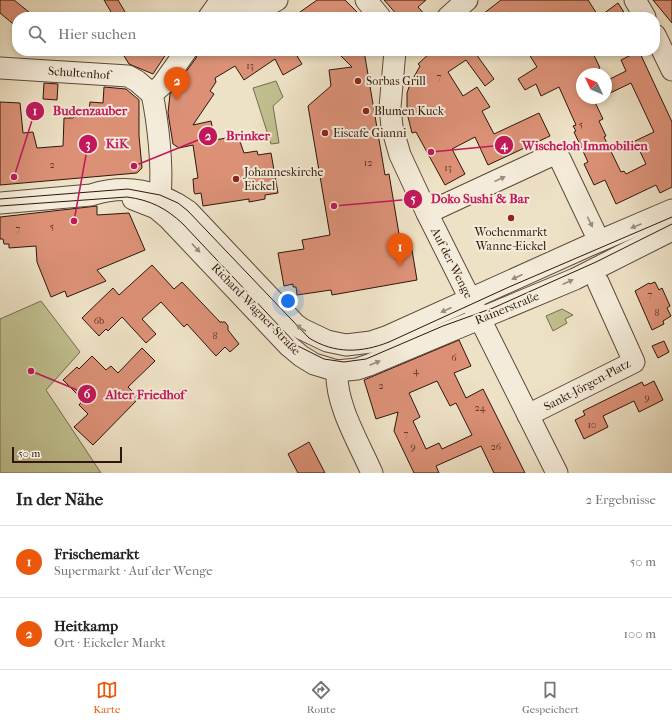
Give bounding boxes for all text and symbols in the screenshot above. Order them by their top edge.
search box [12,12,660,56]
icon: search [26,23,48,45]
text: Hier suchen [58,25,136,43]
house number: 13 [246,60,254,72]
street label: Schultenhof [48,64,113,82]
pin: 2 [164,67,190,100]
north arrow [576,68,612,104]
house number: 7 [437,71,442,83]
place label: Sorbas Grill [366,74,427,88]
marker: Sorbas Grill [353,76,363,86]
callout: Budenzauber [25,98,135,123]
text: Budenzauber [53,103,128,118]
text: 1 [33,104,37,118]
place label: Blumen Kuck [374,104,445,118]
marker: Blumen Kuck [361,106,371,116]
house number: 5 [579,119,583,131]
callout: Brinker [198,123,278,148]
place label: Eiscafe Gianni [333,126,407,140]
text: Brinker [226,128,270,143]
marker: Eiscafe Gianni [320,128,330,138]
text: 2 [205,129,212,143]
callout: KiK [78,131,136,156]
callout: Wischeloh Immobilien [494,133,656,158]
text: KiK [106,136,130,151]
text: 3 [86,137,91,152]
text: 4 [499,138,508,153]
text: Wischeloh Immobilien [521,138,648,153]
house number: 12 [364,157,372,169]
house number: 2 [49,159,55,171]
house number: 13 [444,162,452,174]
place label: Johanneskirche Eickel [243,165,323,193]
marker: Johanneskirche Eickel [231,174,241,184]
one-way arrow [494,176,506,182]
callout: Doko Sushi & Bar [403,186,537,211]
text: Doko Sushi & Bar [431,191,530,206]
text: 5 [410,192,416,206]
marker: Wochenmarkt Wanne-Eickel [506,213,516,223]
one-way arrow [587,216,593,227]
house number: 5 [50,221,54,233]
house number: 7 [16,223,21,235]
one-way arrow [631,223,642,229]
street label: Auf der Wenge [428,224,476,301]
place label: Wochenmarkt Wanne-Eickel [474,225,548,253]
pin: 1 [387,233,413,266]
one-way arrow [191,243,201,253]
street label: Richard-Wagner-Straße [209,260,303,358]
one-way arrow [511,274,522,280]
one-way arrow [562,279,573,285]
street label: Rainerstraße [473,289,541,327]
house number: 7 [648,289,653,301]
your location [278,291,298,311]
one-way arrow [439,307,451,313]
house number: 8 [654,307,660,319]
house number: 6b [94,315,104,327]
one-way arrow [296,324,306,332]
house number: 8 [212,330,218,342]
house number: 6 [451,352,457,364]
street label: Sankt-Jörgen-Platz [541,356,633,414]
one-way arrow [369,359,381,365]
house number: 4 [413,365,420,377]
house number: 2 [378,380,384,392]
callout: Alter Friedhof [77,382,192,407]
text: 6 [84,387,91,401]
text: Alter Friedhof [104,387,187,402]
house number: 9 [644,392,650,404]
house number: 24 [474,402,487,414]
house number: 10 [587,419,597,431]
house number: 7 [404,428,409,440]
house number: 9 [410,441,416,453]
house number: 26 [491,441,502,453]
scale bar [12,445,122,464]
text: 50 m [18,447,40,460]
text: In der Nähe [16,489,103,509]
text: 2 Ergebnisse [586,492,656,507]
text: Frischemarkt [54,545,139,563]
text: 1 [27,554,31,569]
text: 50 m [630,554,656,569]
text: Supermarkt · Auf der Wenge [54,563,213,578]
text: Heitkamp [54,617,118,635]
text: 2 [26,626,32,641]
text: 100 m [623,626,656,641]
text: Ort · Eickeler Markt [54,635,166,650]
tab: Karte [93,679,120,716]
tab: Route [307,679,336,716]
tab: Gespeichert [522,679,579,716]

